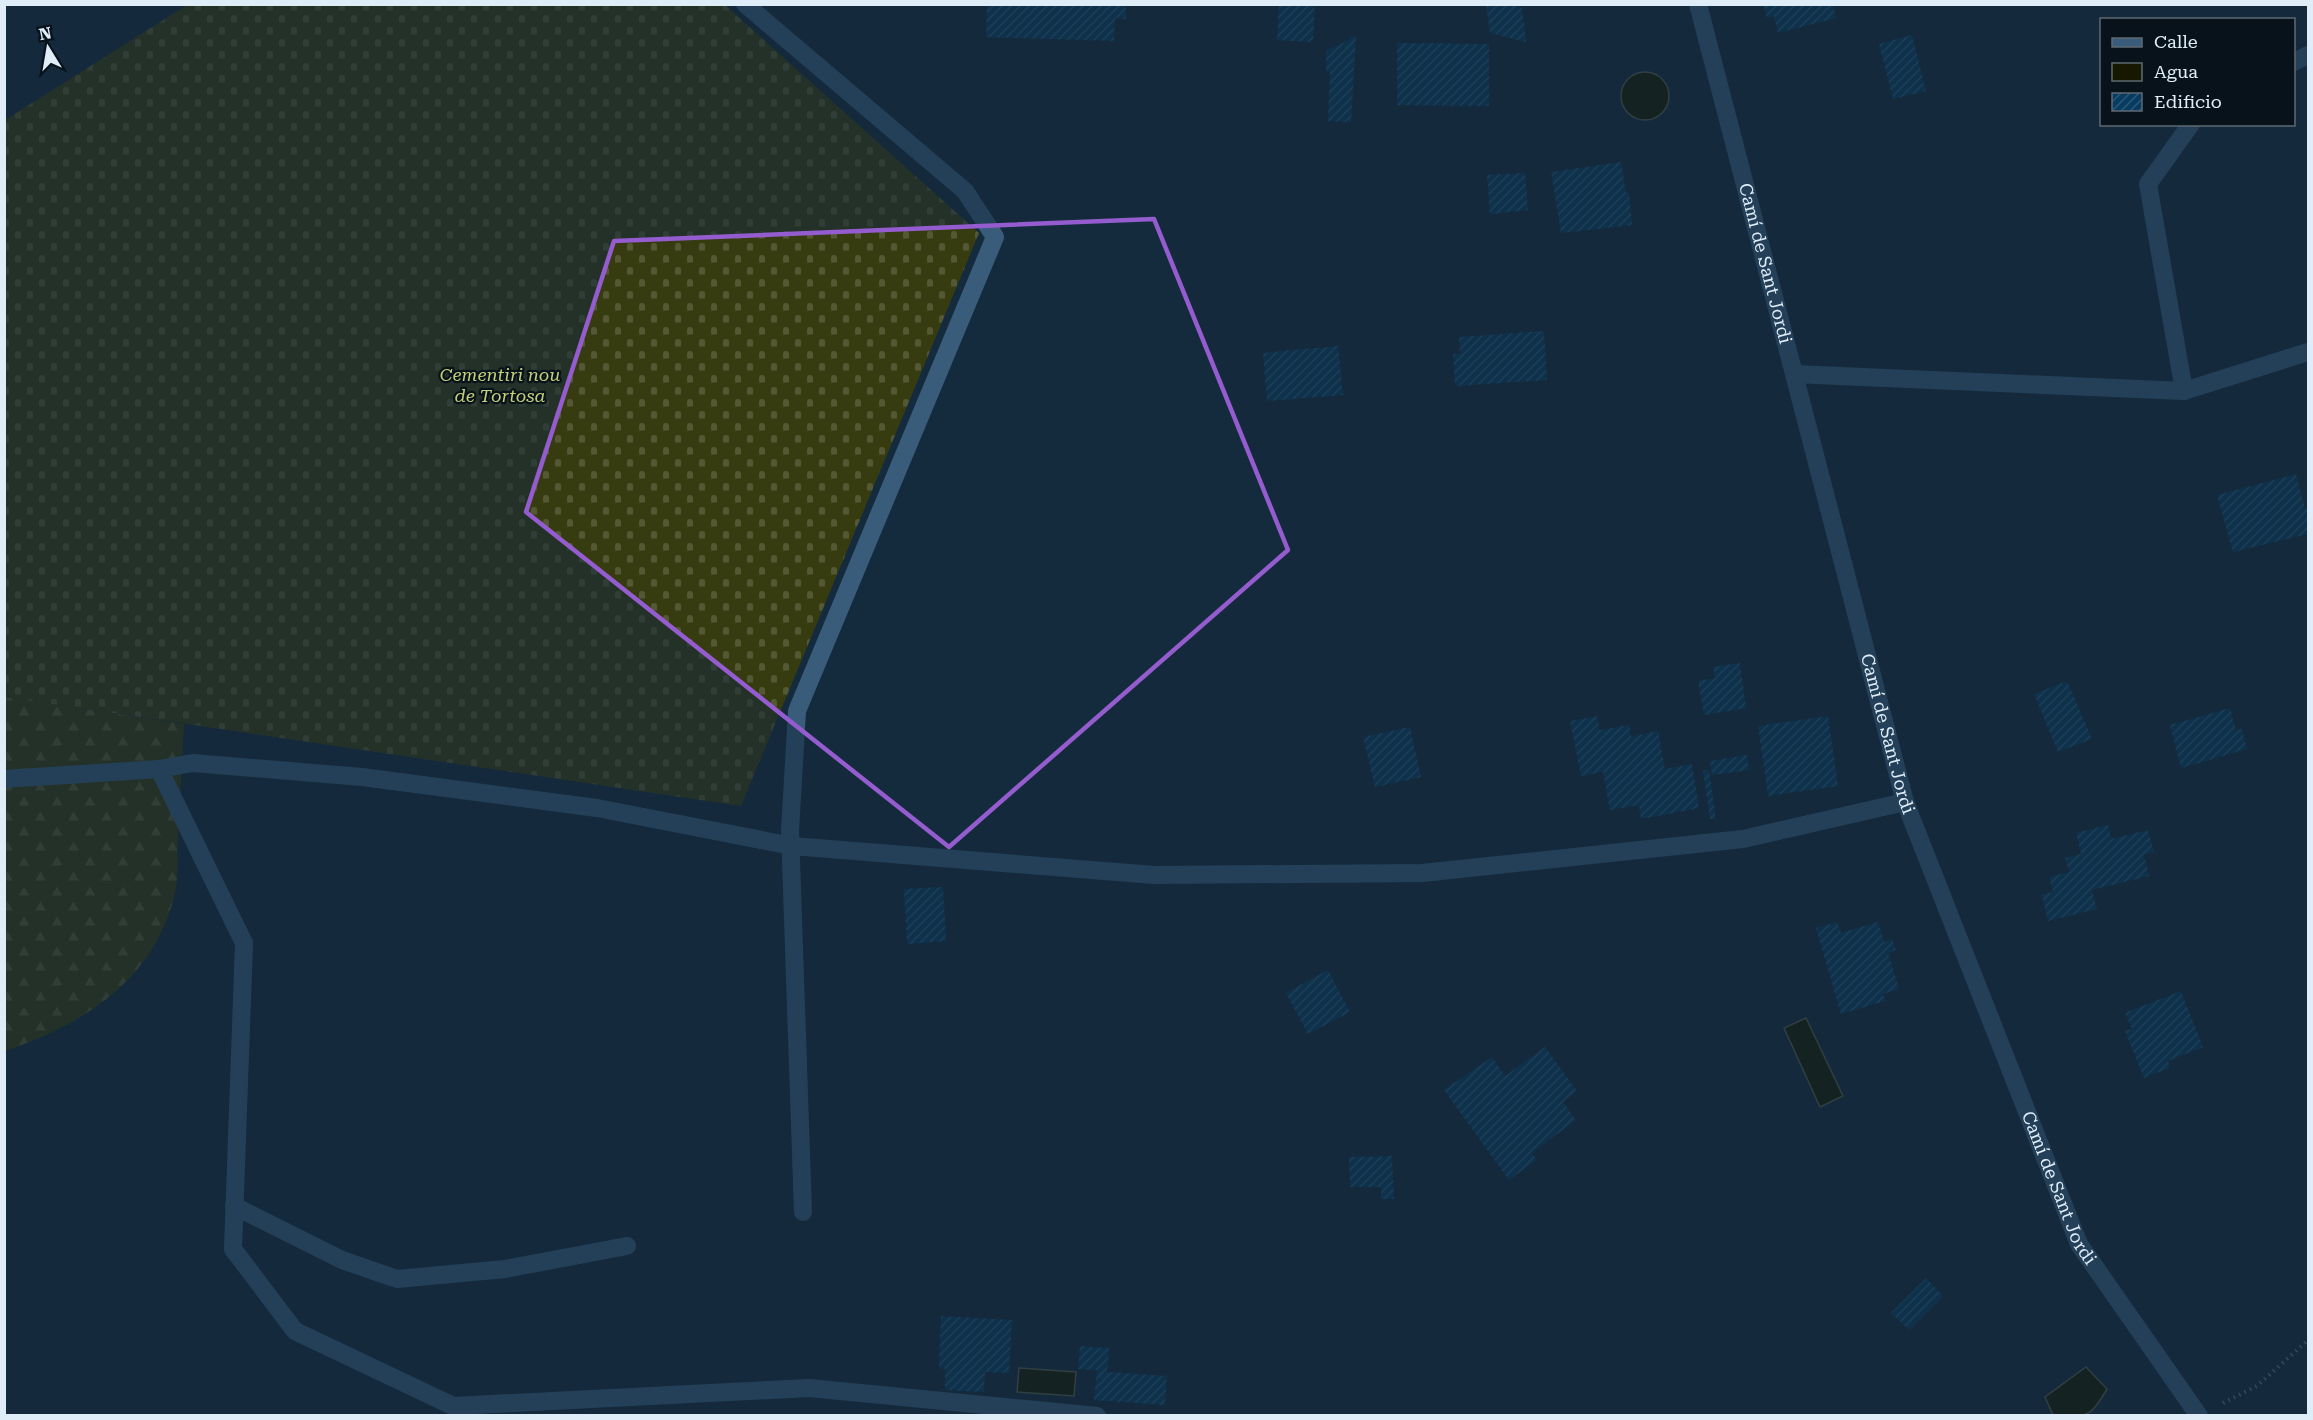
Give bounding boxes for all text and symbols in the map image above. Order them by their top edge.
north arrow [18,18,78,78]
legend [2100,18,2295,126]
text: N [37,23,53,44]
text: Calle [2154,31,2198,52]
text: Agua [2154,61,2198,82]
text: Edificio [2154,91,2222,112]
street label: Camí de Sant Jordi [1735,181,1797,346]
park label: Cementiri nou de Tortosa [440,364,560,406]
street label: Camí de Sant Jordi [1857,651,1920,817]
street label: Camí de Sant Jordi [2018,1108,2101,1269]

